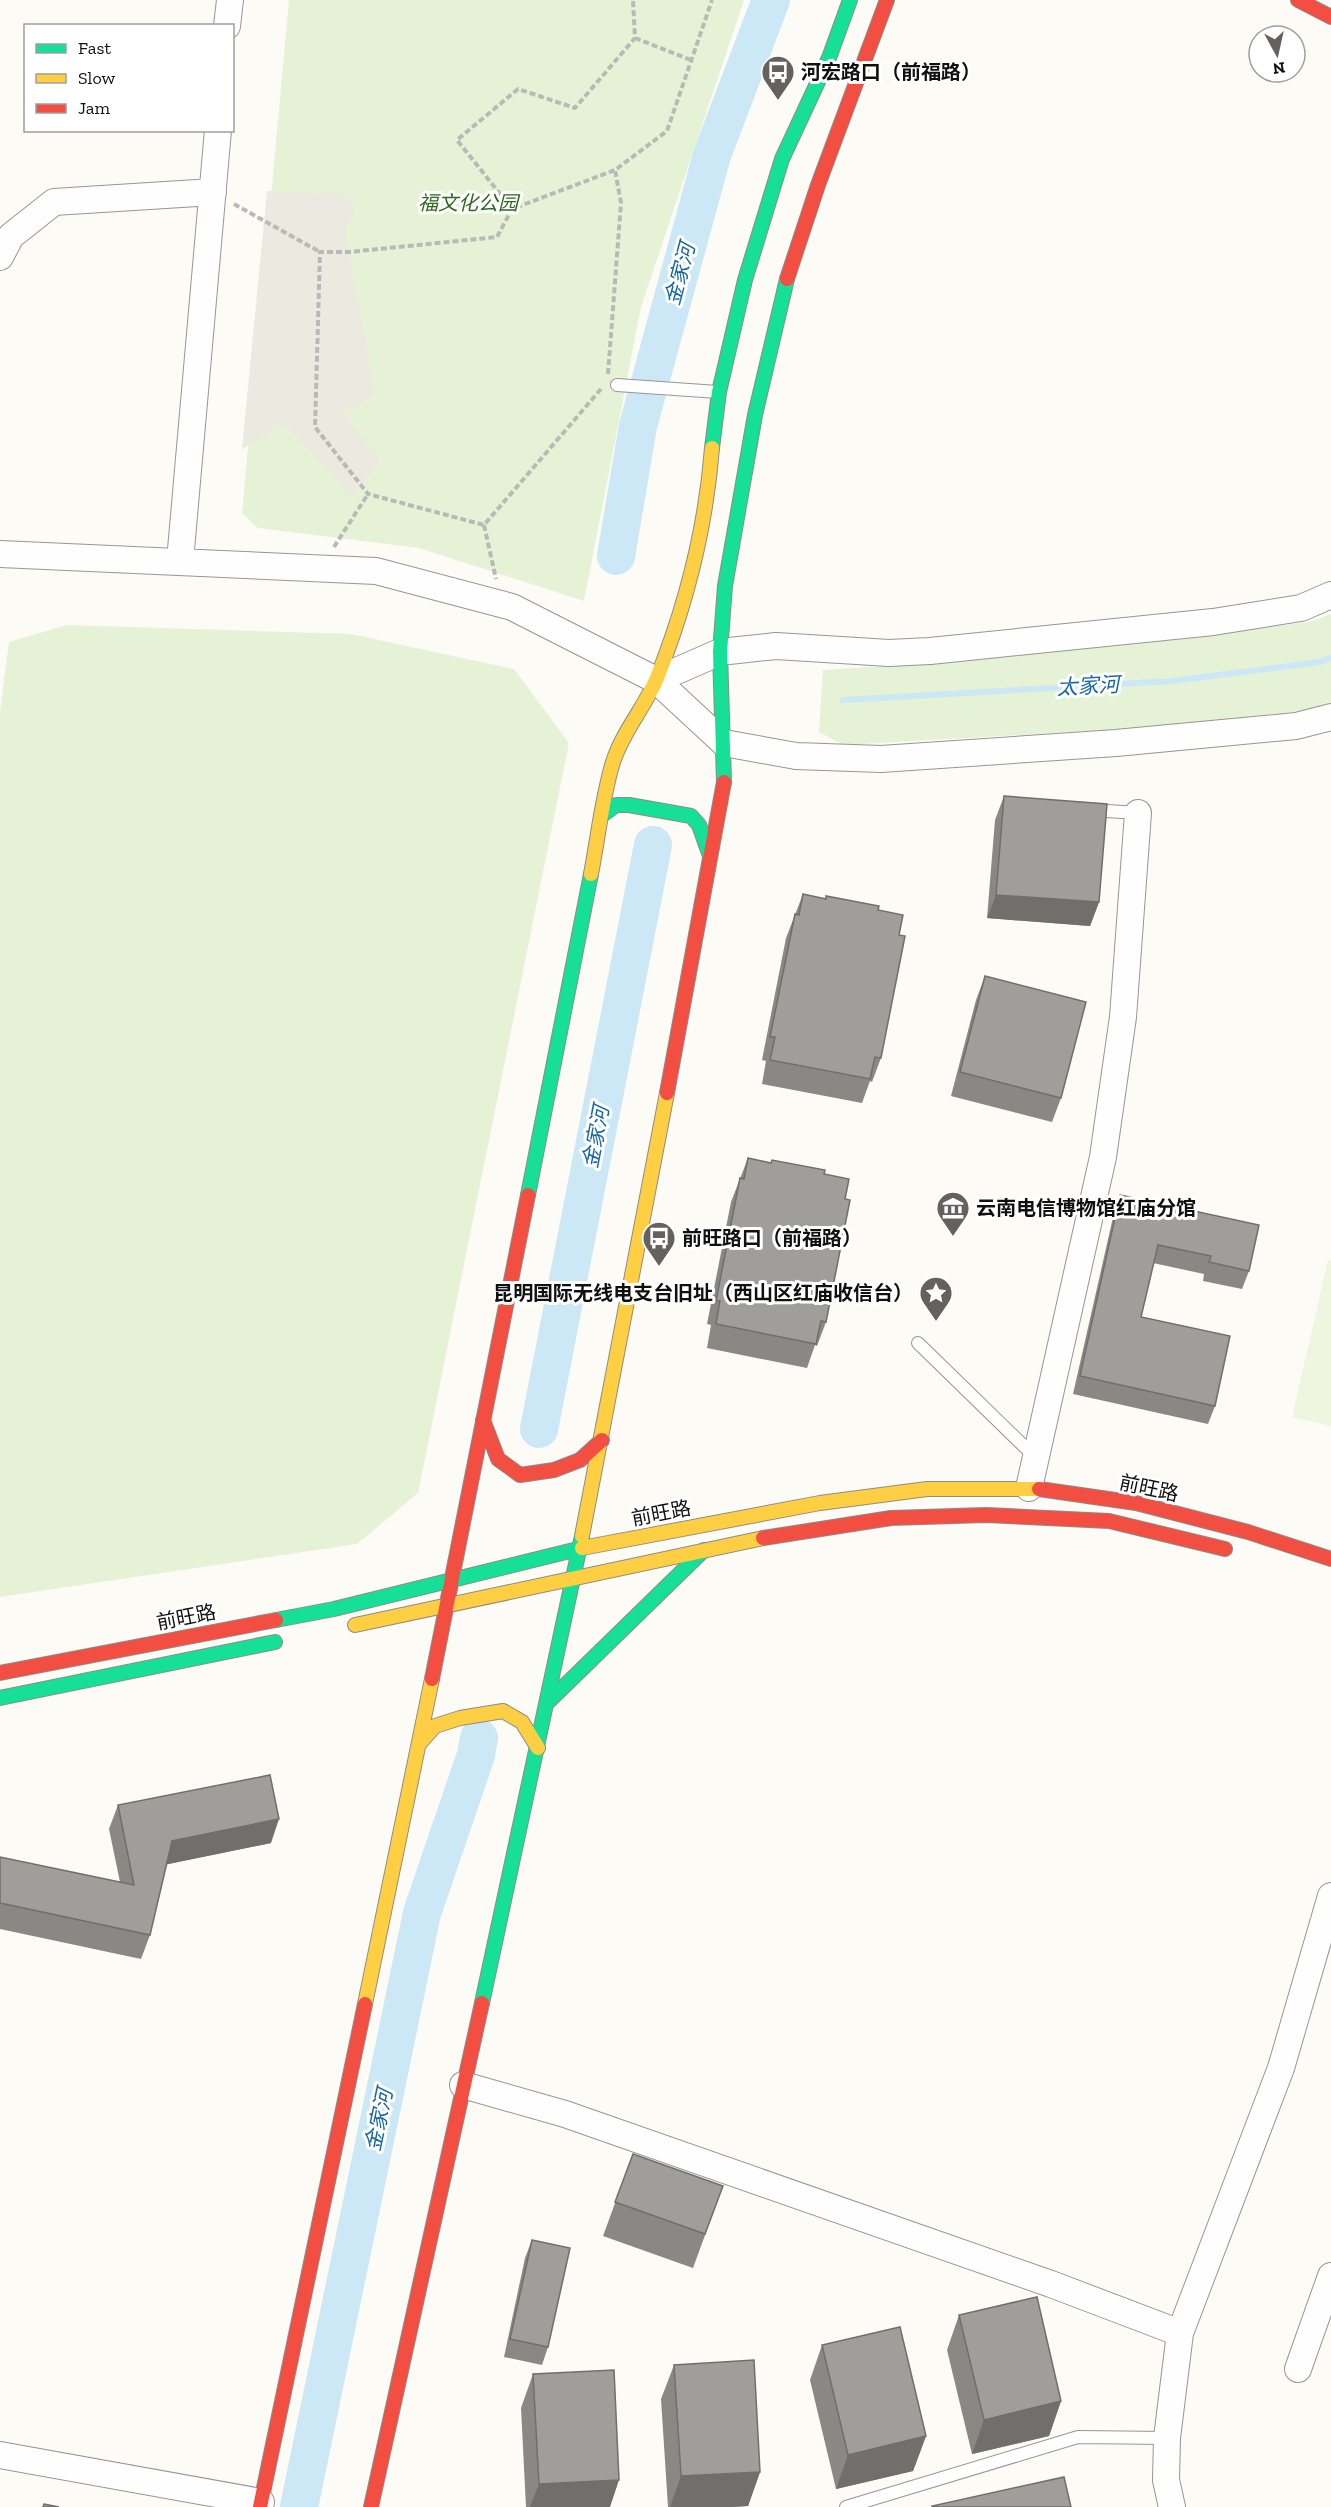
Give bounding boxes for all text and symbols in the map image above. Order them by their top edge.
legend [24,24,234,132]
north arrow [1247,24,1307,84]
text: Fast [78,37,111,59]
bus stop icon: 河宏路口（前福路） [760,54,796,101]
text: N [1272,58,1286,79]
place label: 河宏路口（前福路） [801,60,981,84]
text: Slow [78,67,115,89]
text: Jam [78,97,110,119]
park label: 福文化公园 [418,191,521,215]
water label: 金家河 [659,236,701,308]
water label: 太家河 [1056,671,1124,700]
water label: 金家河 [577,1100,615,1170]
museum icon: 云南电信博物馆红庙分馆 [935,1190,971,1237]
place label: 云南电信博物馆红庙分馆 [976,1196,1196,1220]
bus stop icon: 前旺路口（前福路） [641,1220,677,1267]
place label: 前旺路口（前福路） [682,1226,862,1250]
place icon: 昆明国际无线电支台旧址（西山区红庙收信台） [918,1275,954,1322]
place label: 昆明国际无线电支台旧址（西山区红庙收信台） [493,1281,913,1305]
street label: 前旺路 [1117,1470,1181,1506]
street label: 前旺路 [629,1495,693,1531]
street label: 前旺路 [154,1599,218,1635]
water label: 金家河 [360,2083,398,2153]

